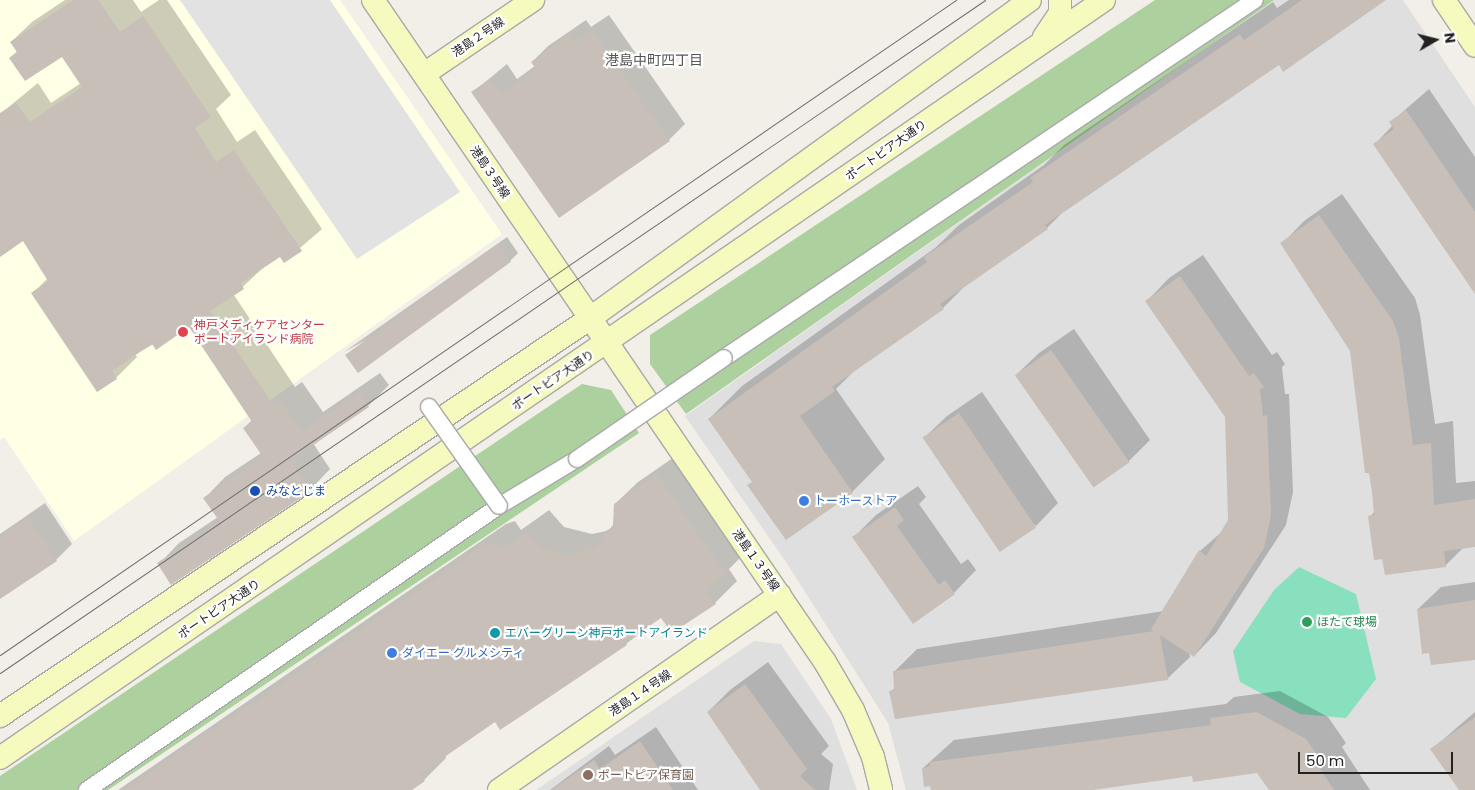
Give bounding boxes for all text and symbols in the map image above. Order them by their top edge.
street label: 港島２号線 [449,14,507,60]
north arrow [1410,15,1460,65]
text: N [1439,31,1460,45]
district label: 港島中町四丁目 [605,52,703,68]
street label: ポートピア大通り [843,117,929,183]
street label: 港島３号線 [467,143,513,201]
place label: 神戸メディケアセンター ポートアイランド病院 [194,318,326,346]
marker: 神戸メディケアセンター ポートアイランド病院 [176,325,190,339]
street label: ポートピア大通り [509,347,597,413]
marker: みなとじま [248,484,262,498]
place label: みなとじま [266,484,326,498]
place label: トーホーストア [814,494,898,508]
marker: トーホーストア [798,495,810,507]
street label: 港島１３号線 [729,526,783,594]
street label: ポートピア大通り [175,576,263,642]
place label: ほたて球場 [1317,615,1377,629]
marker: ほたて球場 [1301,616,1313,628]
place label: エバーグリーン神戸ポートアイランド [505,626,709,640]
marker: エバーグリーン神戸ポートアイランド [489,627,501,639]
place label: ダイエー グルメシティ [402,646,525,660]
marker: ダイエー グルメシティ [386,647,398,659]
street label: 港島１４号線 [606,667,674,719]
scale bar [1300,742,1455,774]
text: 50 m [1306,750,1344,771]
place label: ポートピア保育園 [598,768,694,782]
marker: ポートピア保育園 [582,769,594,781]

